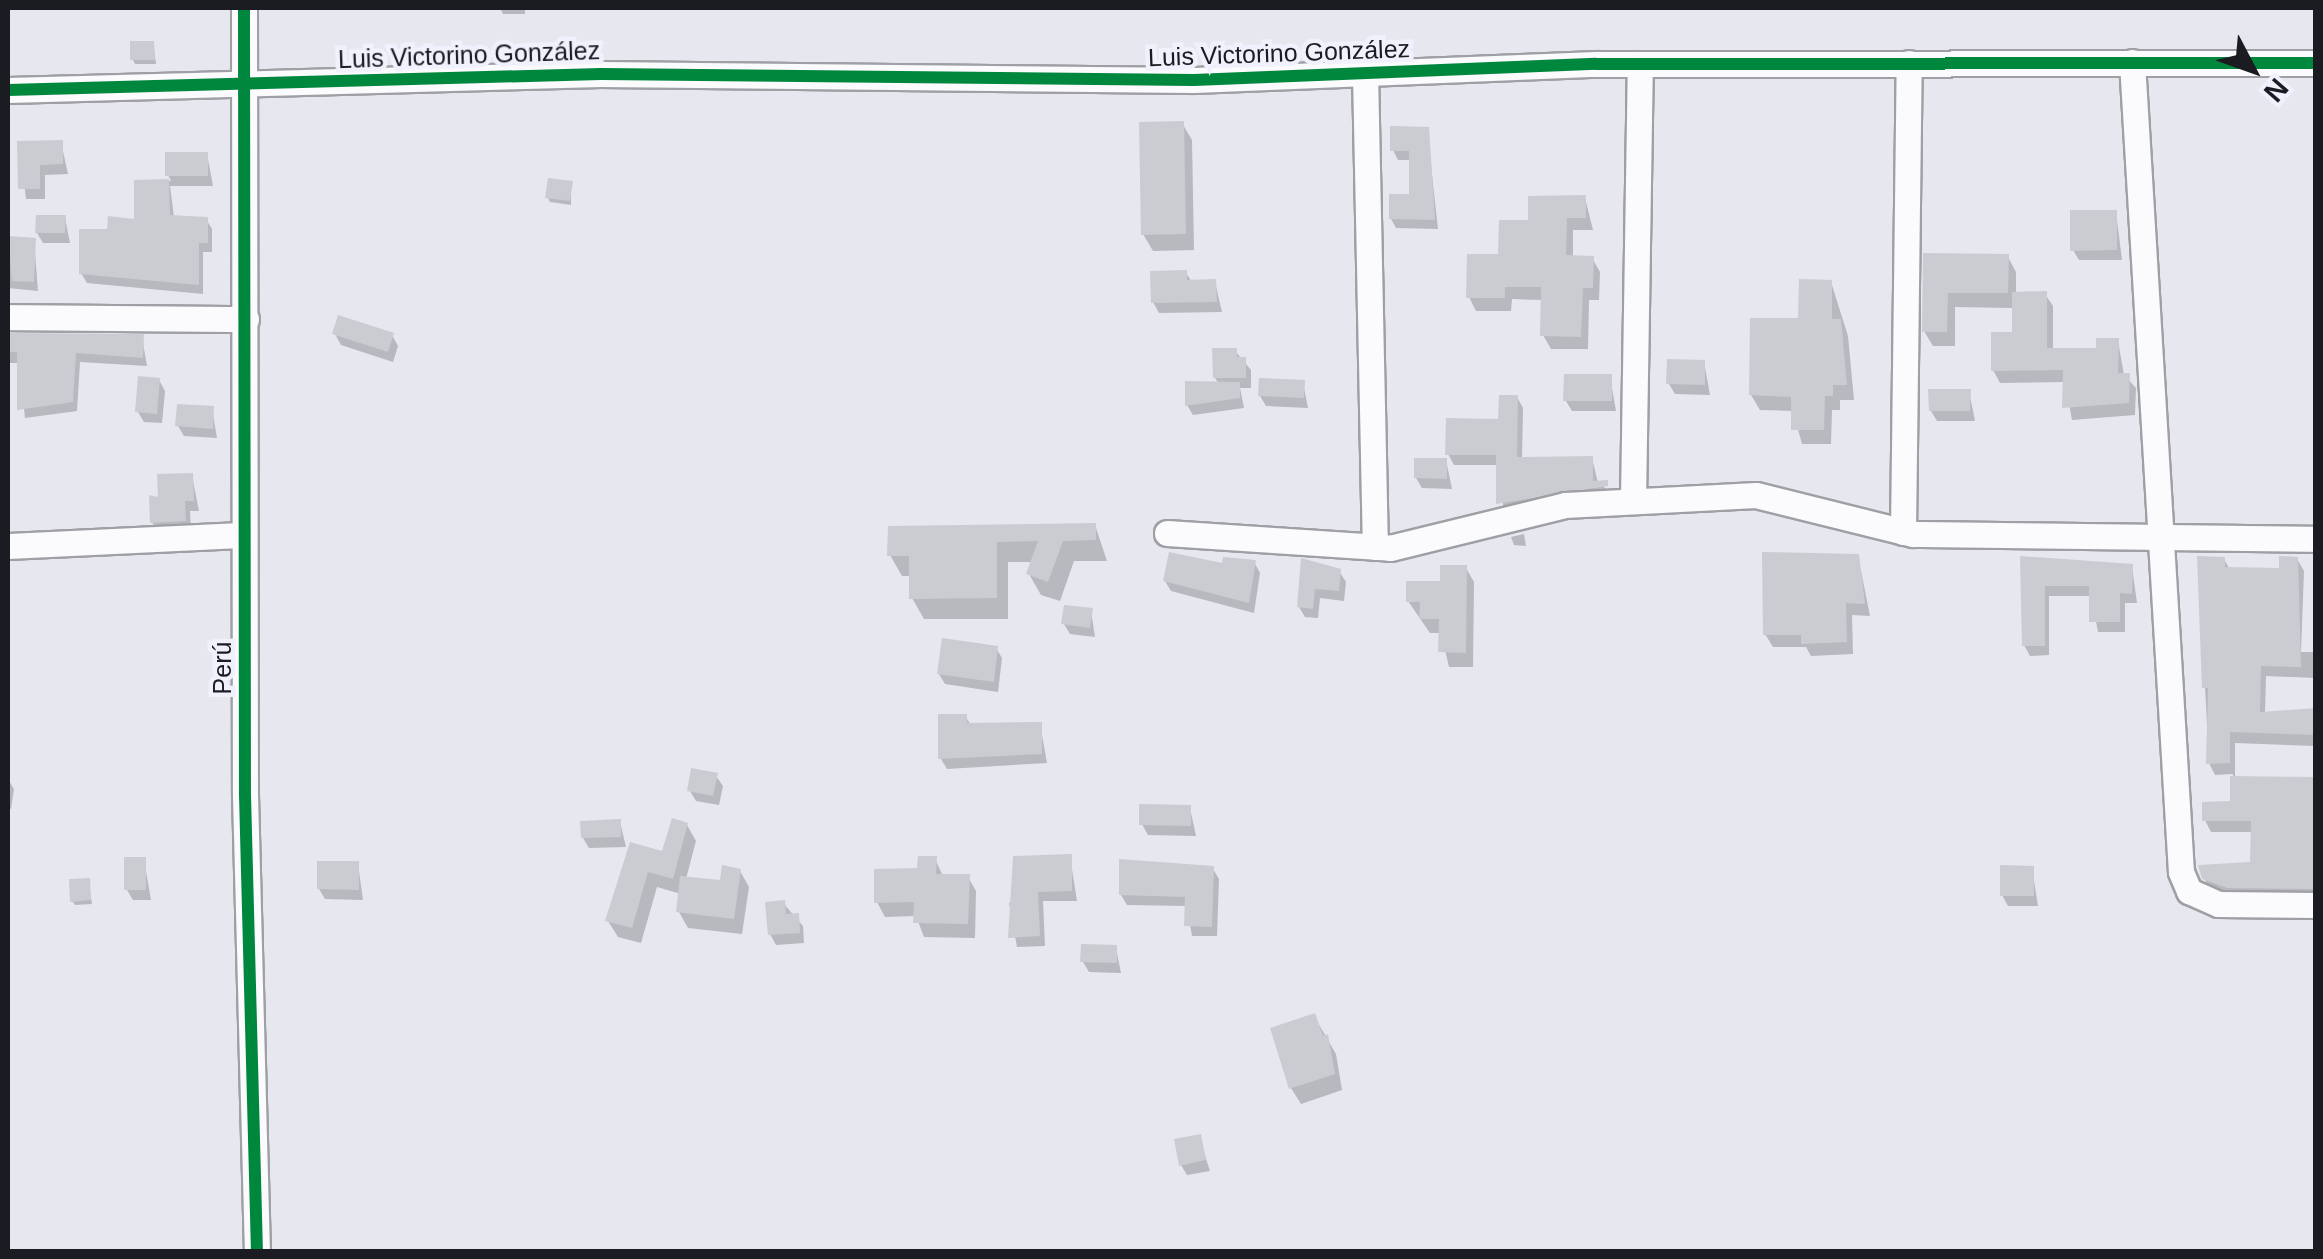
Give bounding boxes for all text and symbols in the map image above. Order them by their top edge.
north arrow [2203,20,2303,120]
street label: Luis Victorino González [1147,33,1411,73]
street label: Luis Victorino González [337,35,601,75]
text: N [2258,72,2294,108]
street label: Perú [207,642,237,694]

